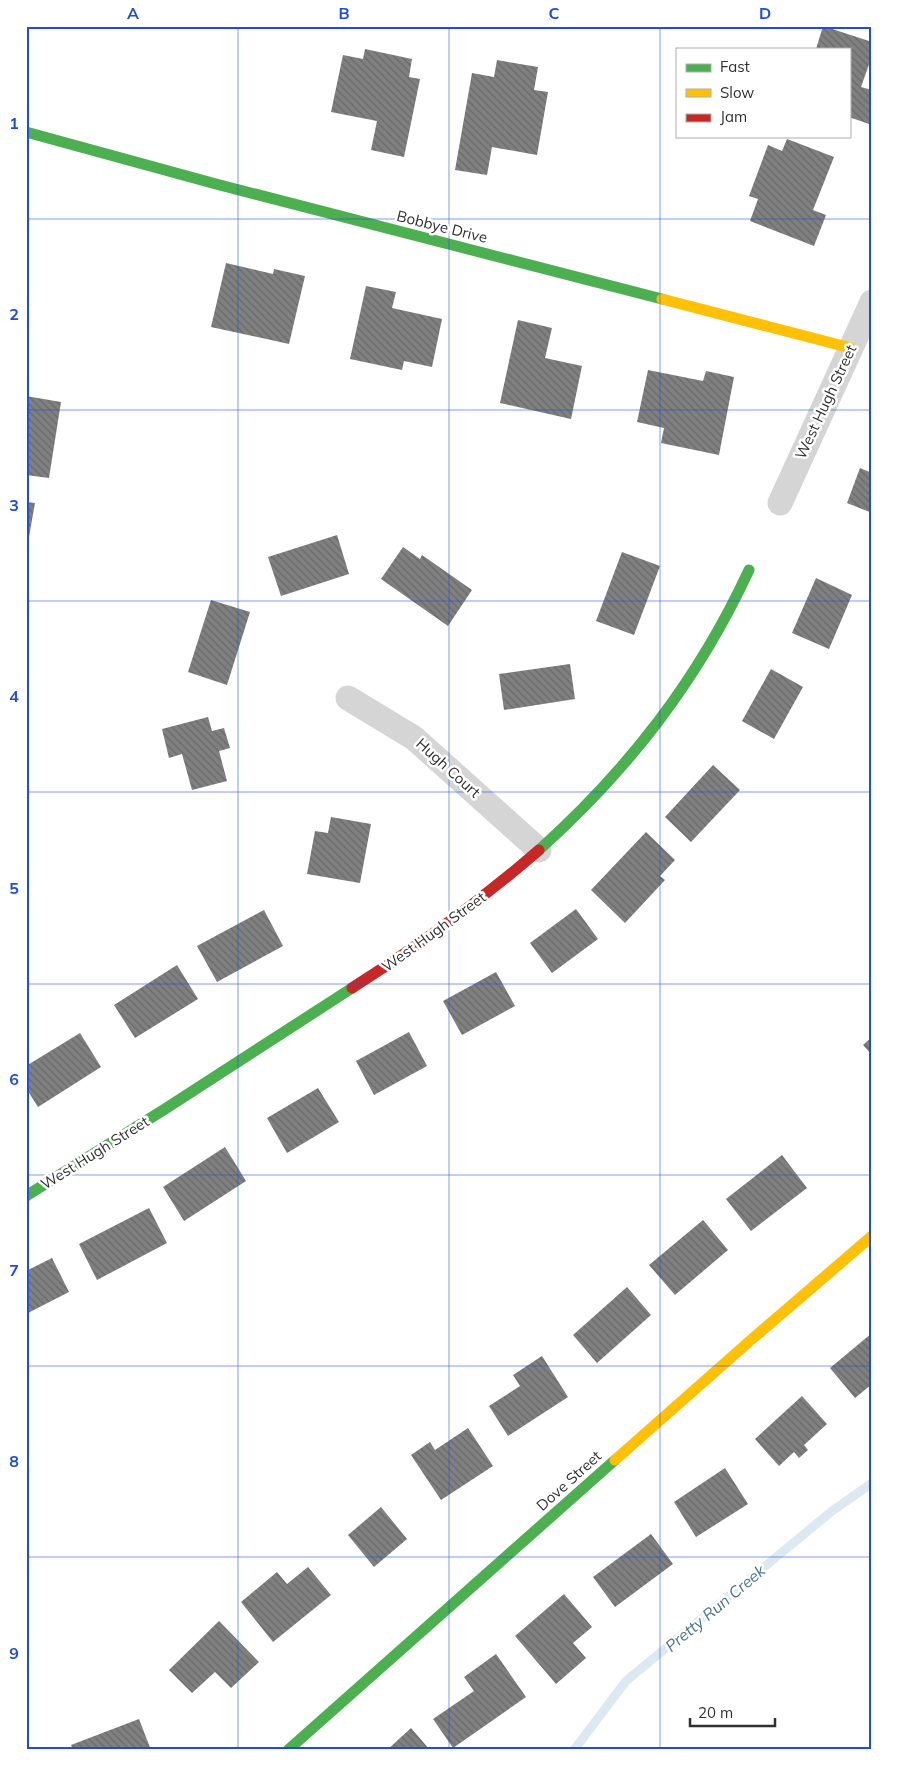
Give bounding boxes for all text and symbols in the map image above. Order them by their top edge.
text: A [127,3,139,23]
text: B [338,3,350,23]
text: C [549,3,560,23]
text: D [759,3,771,23]
legend [676,48,850,138]
text: Fast [720,57,750,76]
text: Slow [720,83,754,102]
text: Jam [720,107,747,126]
text: 1 [9,113,19,133]
street label: Bobbye Drive [395,206,489,247]
text: 2 [9,304,19,324]
street label: West Hugh Street [791,342,860,462]
text: 3 [9,495,19,515]
text: 4 [9,686,19,706]
street label: Hugh Court [412,734,484,801]
text: 5 [9,878,19,898]
street label: West Hugh Street [378,888,489,976]
text: 6 [9,1069,19,1089]
street label: West Hugh Street [37,1112,152,1193]
text: 7 [9,1260,19,1280]
street label: Dove Street [532,1446,605,1515]
text: 8 [9,1451,19,1471]
water label: Pretty Run Creek [661,1560,770,1656]
text: 9 [9,1643,19,1663]
scale bar [690,1696,776,1728]
text: 20 m [698,1703,733,1722]

